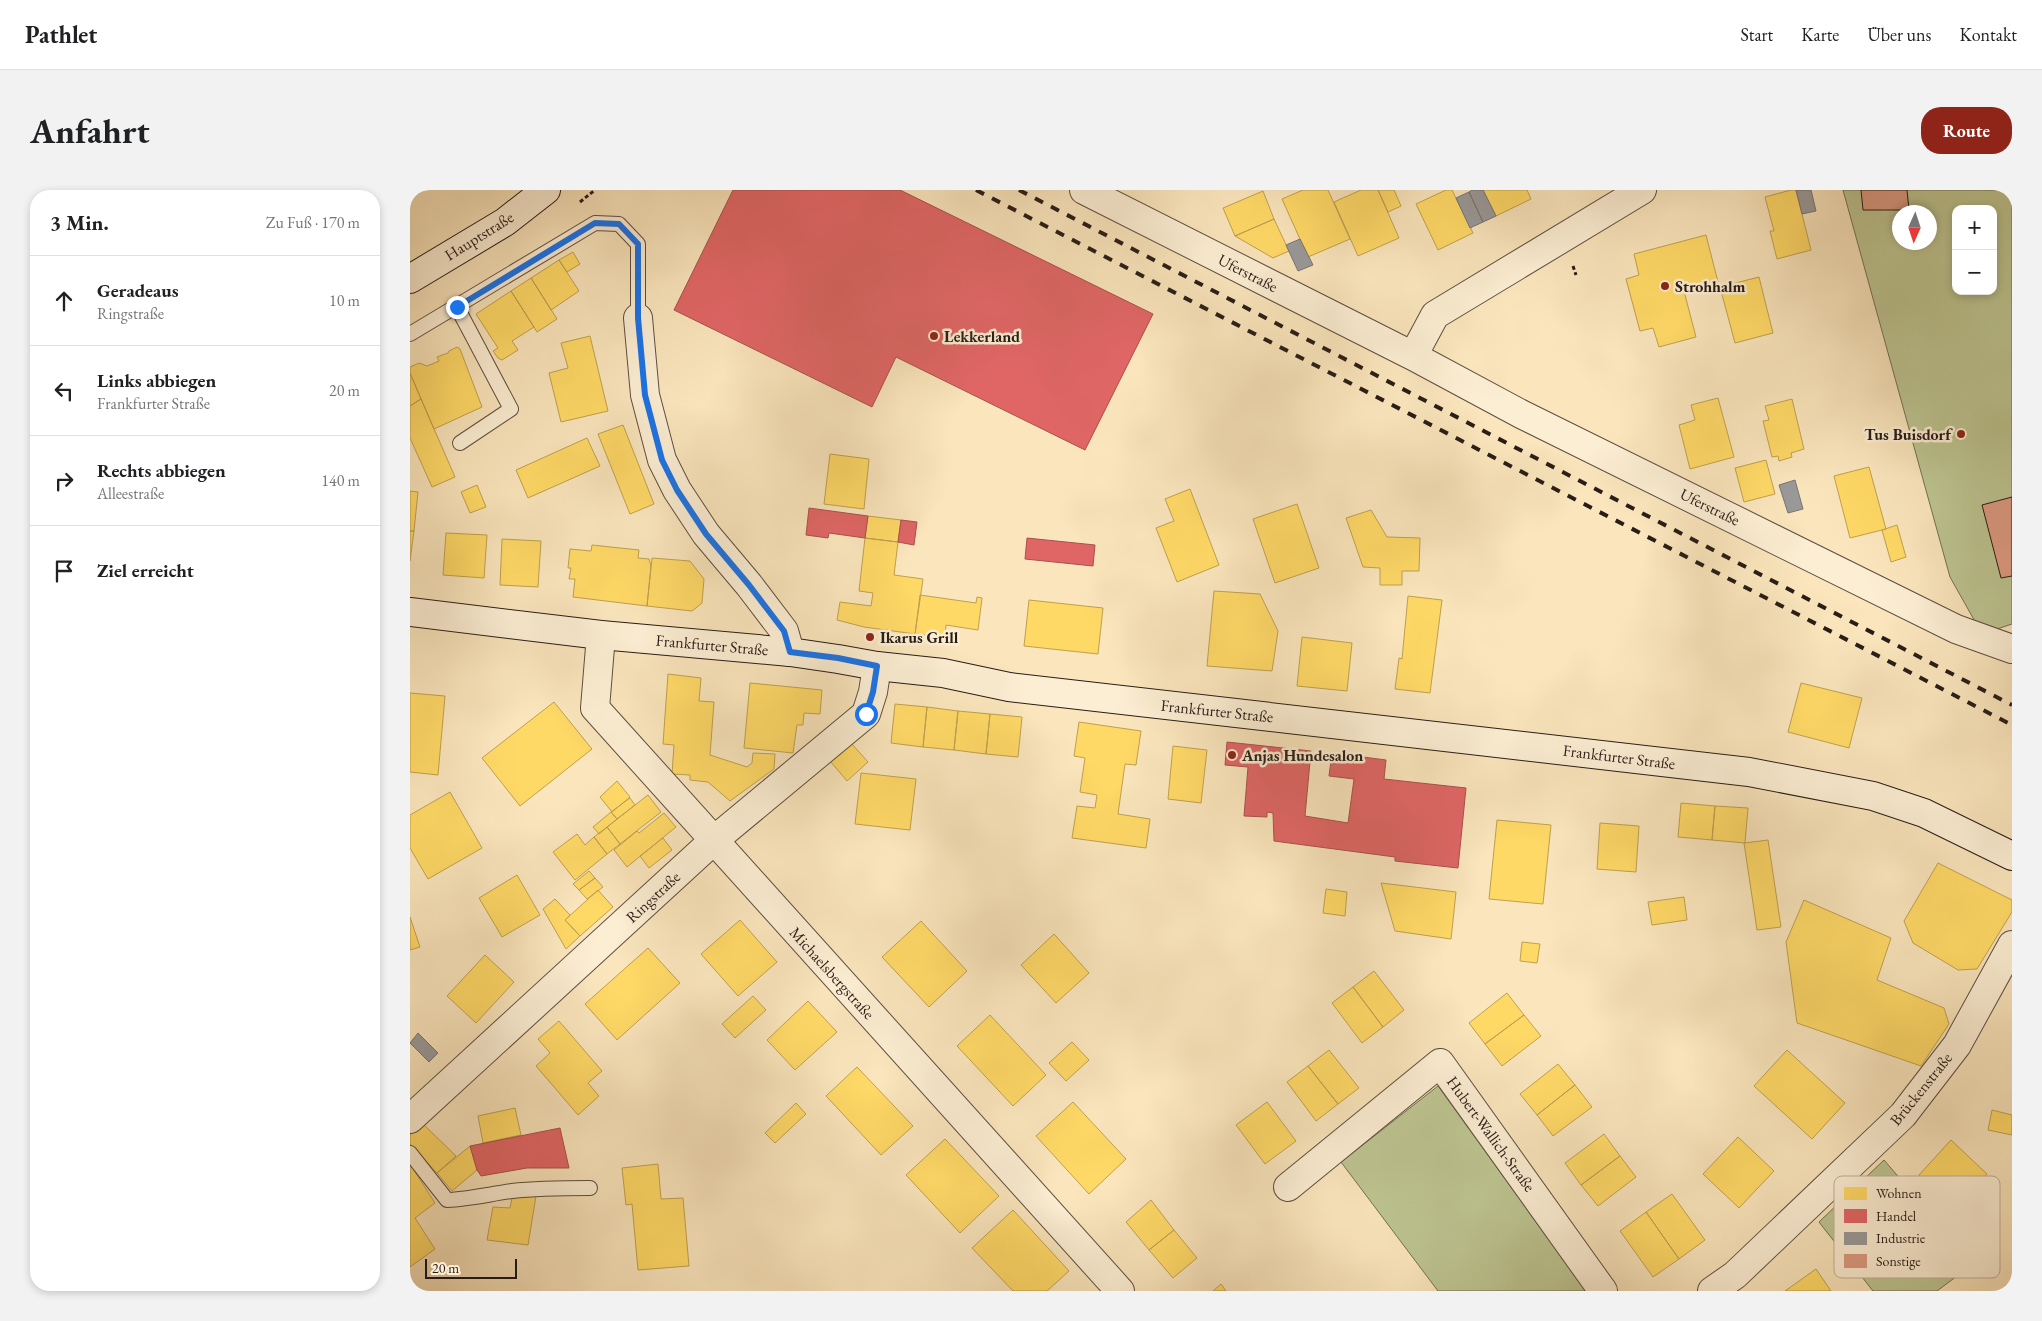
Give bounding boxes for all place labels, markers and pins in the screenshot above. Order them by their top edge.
place label: Strohhalm [1675,276,1746,297]
marker: Strohhalm [1659,280,1671,292]
place label: Lekkerland [944,326,1020,347]
marker: Lekkerland [928,330,940,342]
place label: Tus Buisdorf [1864,424,1953,445]
marker: Tus Buisdorf [1955,428,1967,440]
place label: Ikarus Grill [880,627,959,648]
marker: Ikarus Grill [864,631,876,643]
place label: Anjas Hundesalon [1241,745,1363,766]
marker: Anjas Hundesalon [1226,749,1238,761]

